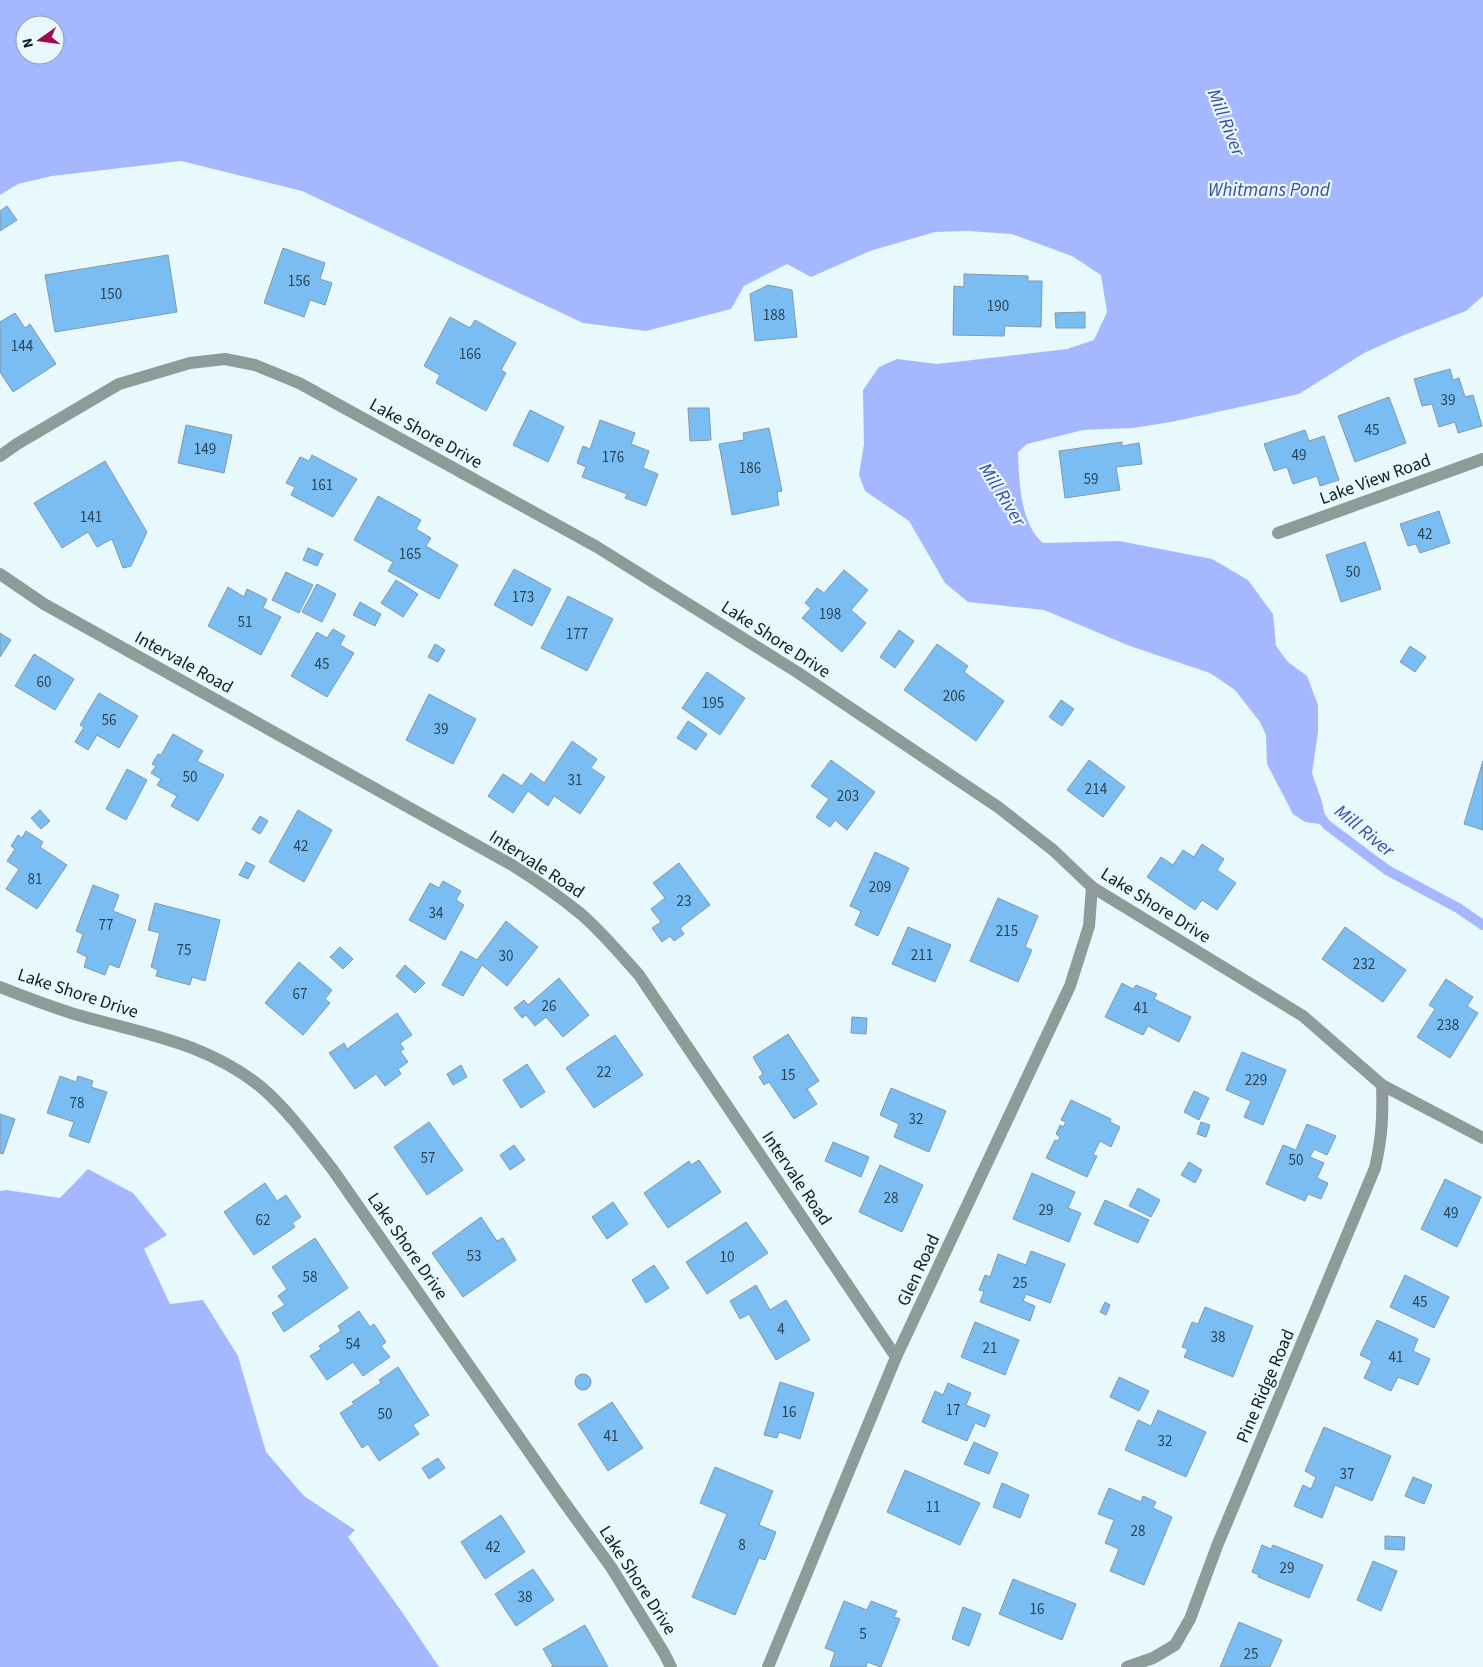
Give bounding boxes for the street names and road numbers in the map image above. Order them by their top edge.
street label: Lake Shore Drive [365,392,487,475]
street label: Lake View Road [1316,448,1434,511]
street label: Lake Shore Drive [716,595,835,684]
street label: Intervale Road [130,625,237,700]
street label: Intervale Road [484,824,589,905]
street label: Lake Shore Drive [1096,862,1216,949]
street label: Lake Shore Drive [14,962,142,1025]
street label: Intervale Road [756,1126,837,1230]
street label: Lake Shore Drive [361,1188,454,1305]
street label: Glen Road [891,1230,946,1310]
street label: Pine Ridge Road [1230,1325,1301,1447]
street label: Lake Shore Drive [593,1521,682,1640]

